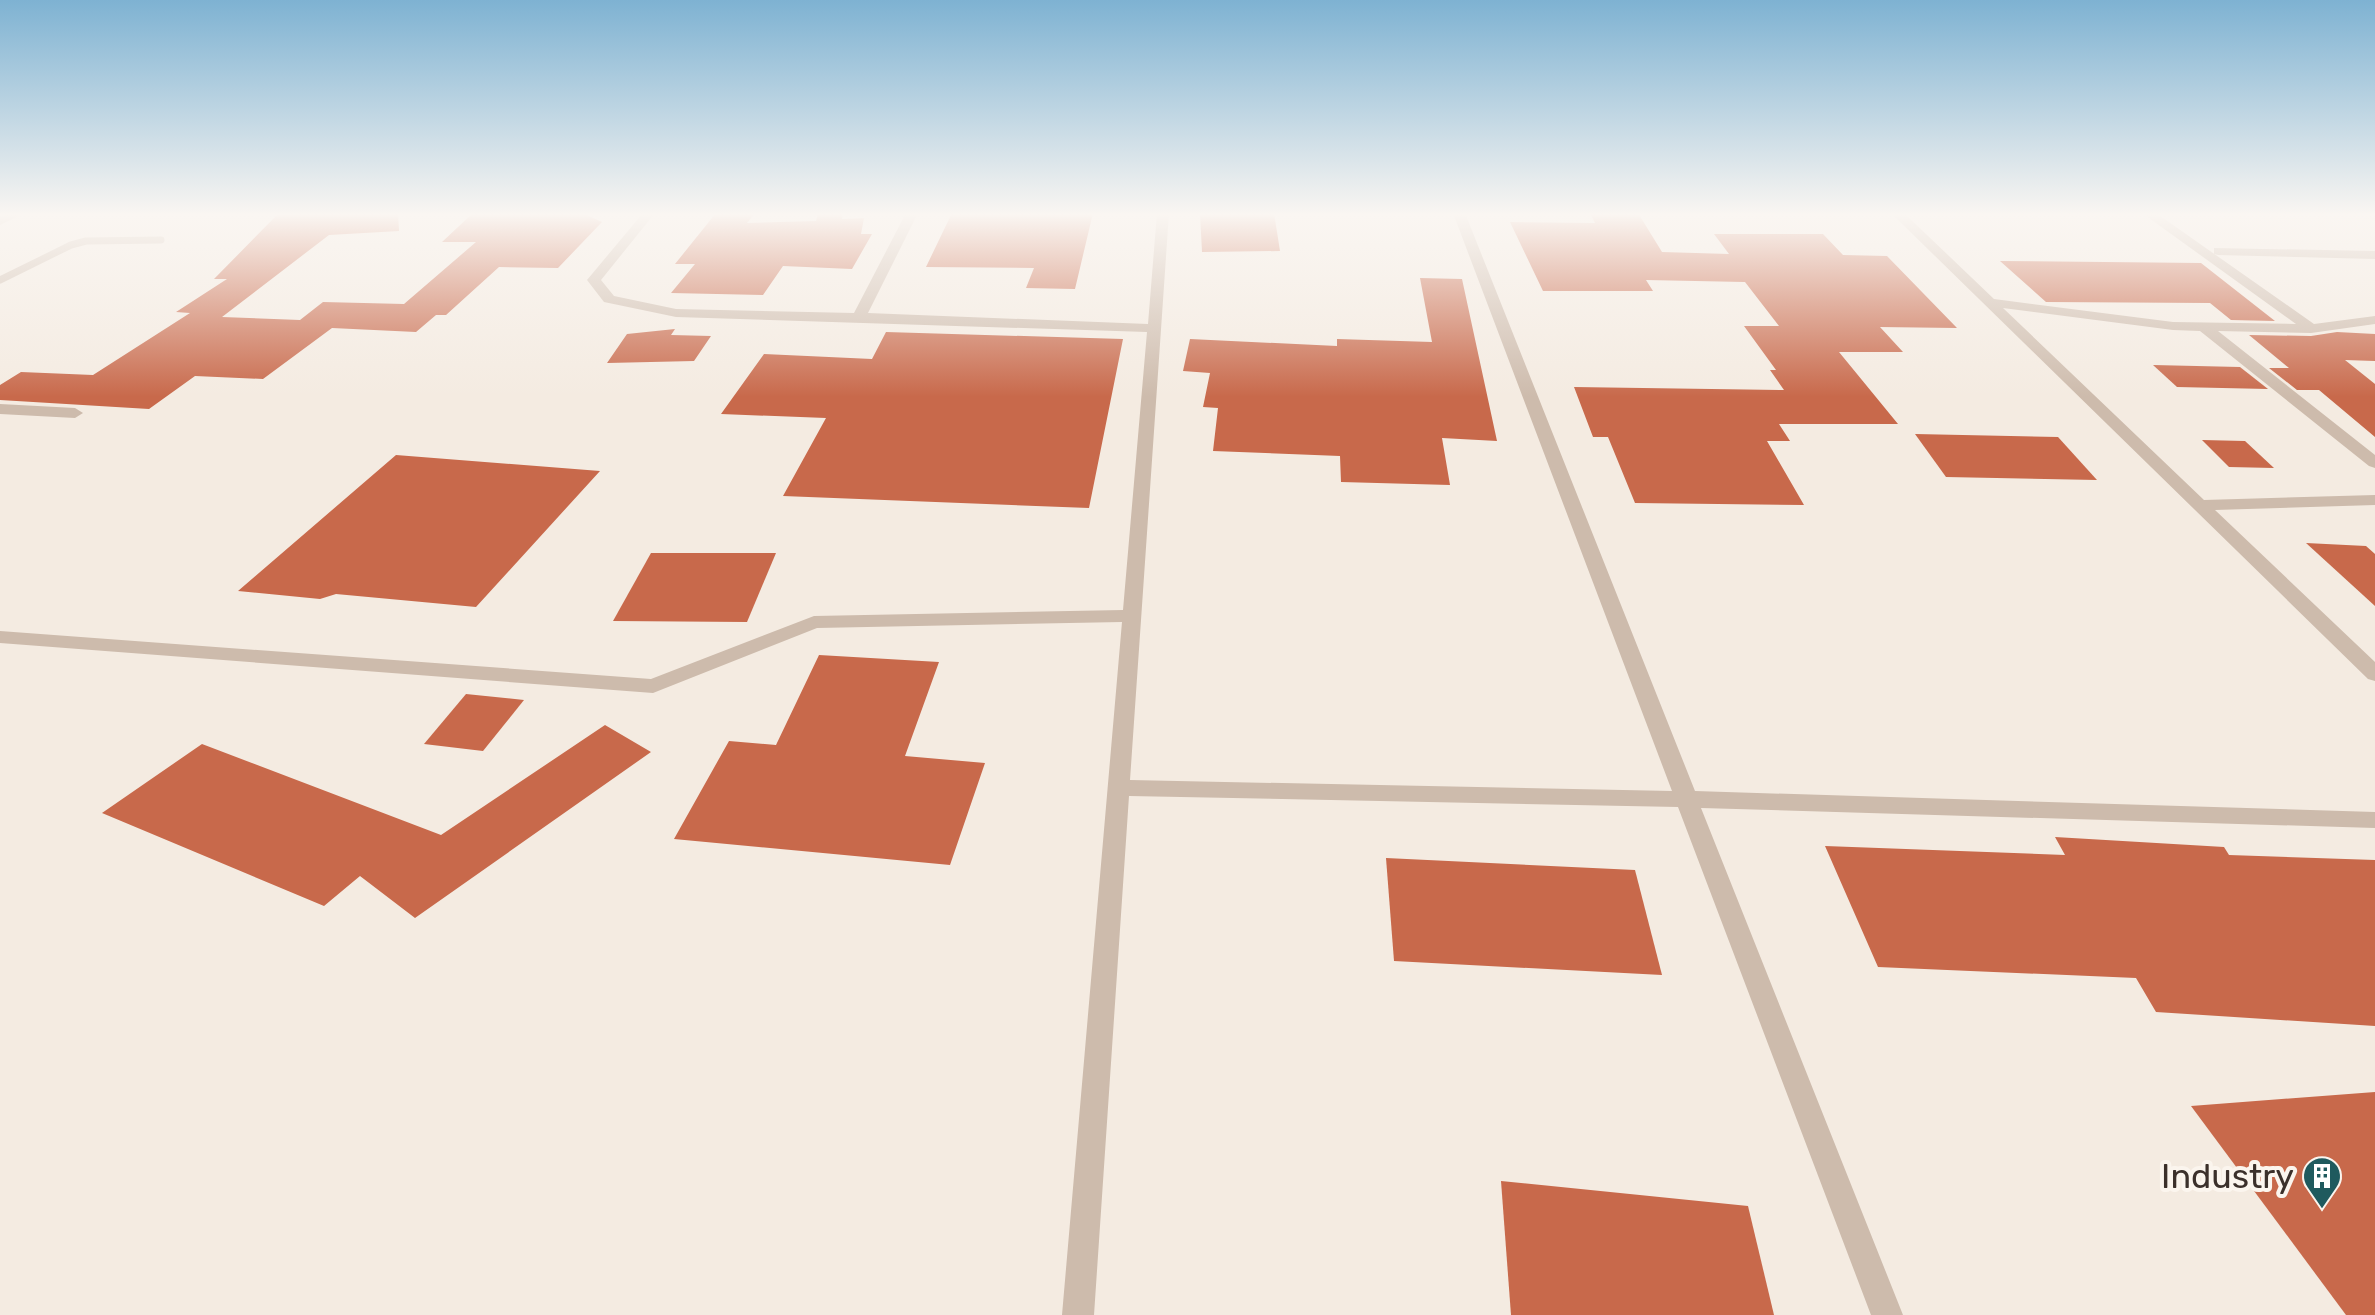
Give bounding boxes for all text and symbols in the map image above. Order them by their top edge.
building icon: Industry [2301,1155,2343,1210]
place label: Industry [2161,1156,2294,1197]

